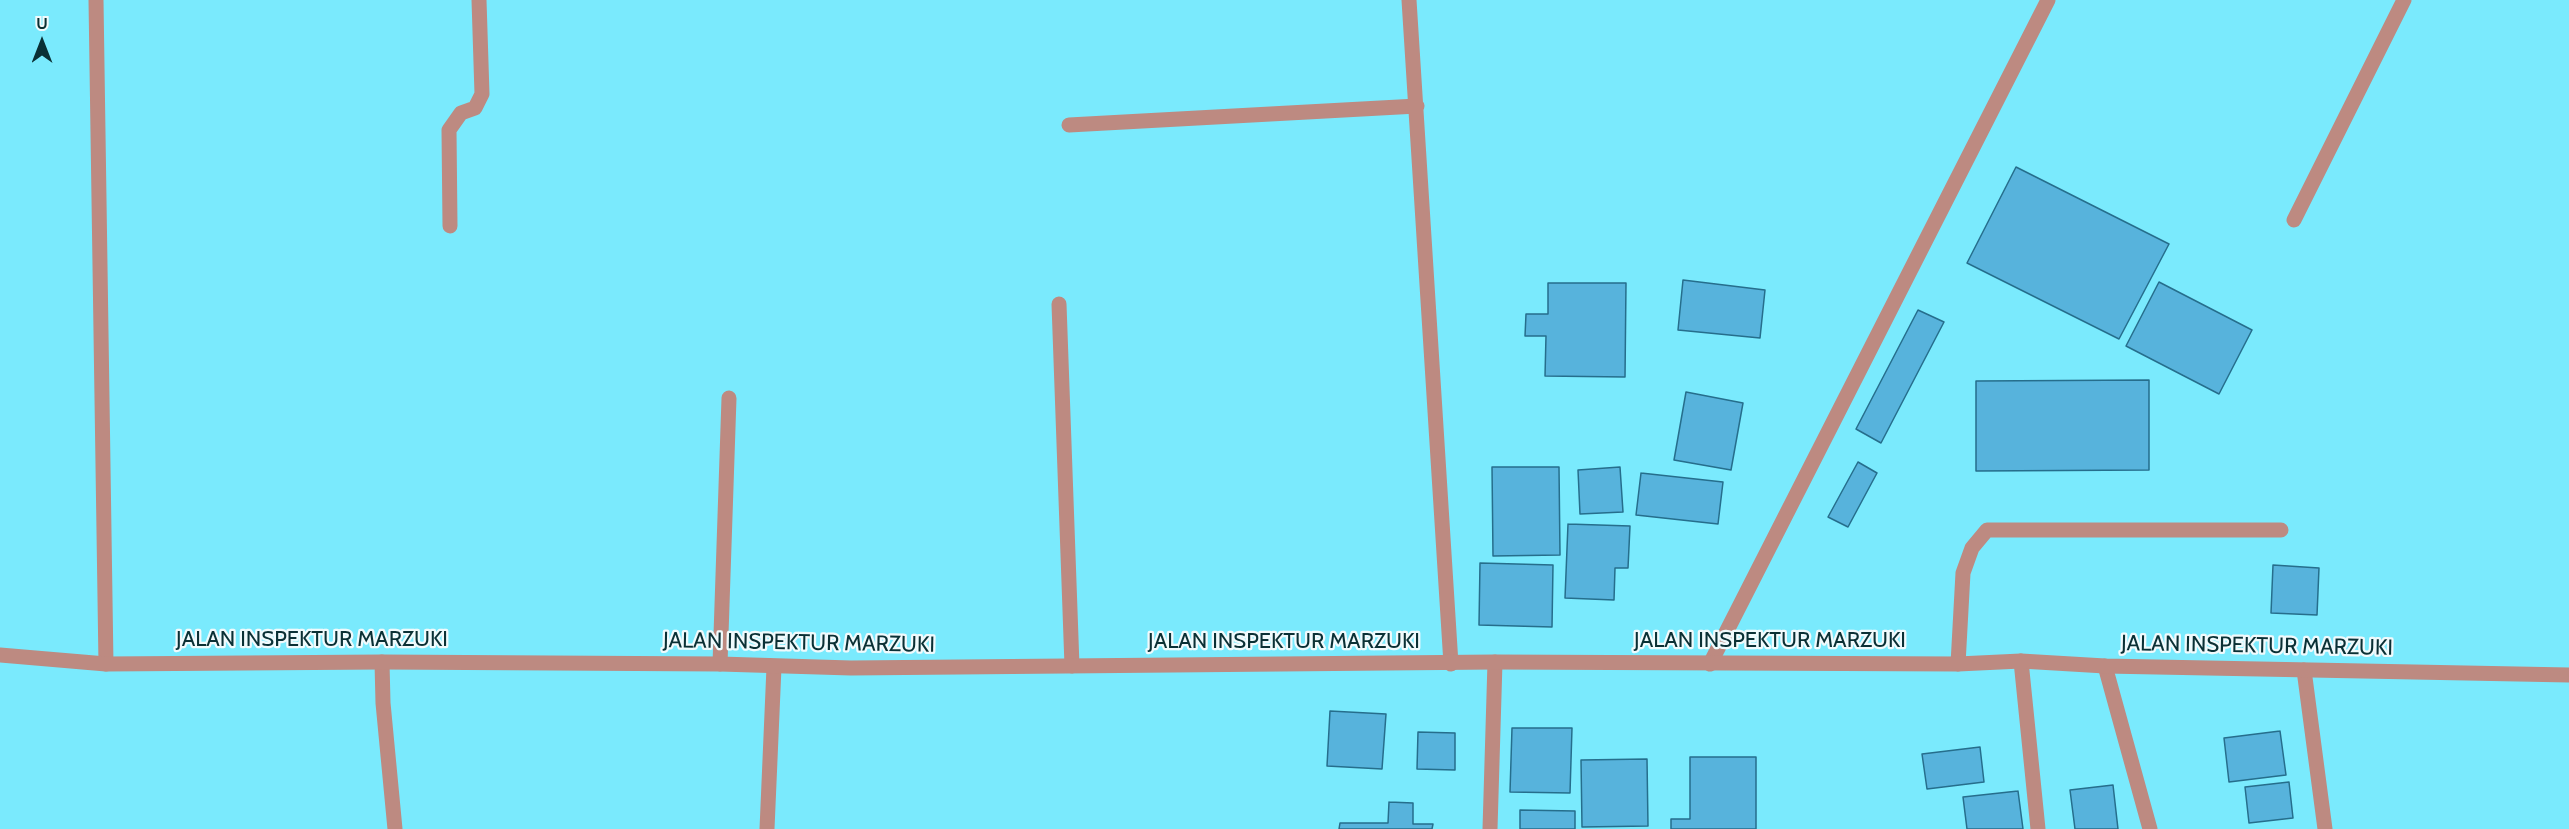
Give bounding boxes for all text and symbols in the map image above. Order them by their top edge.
north arrow [12,12,72,72]
text: U [36,14,48,33]
street label: JALAN INSPEKTUR MARZUKI [176,627,448,653]
street label: JALAN INSPEKTUR MARZUKI [663,627,935,659]
street label: JALAN INSPEKTUR MARZUKI [1634,628,1906,654]
street label: JALAN INSPEKTUR MARZUKI [1148,629,1420,655]
street label: JALAN INSPEKTUR MARZUKI [2121,630,2393,662]

